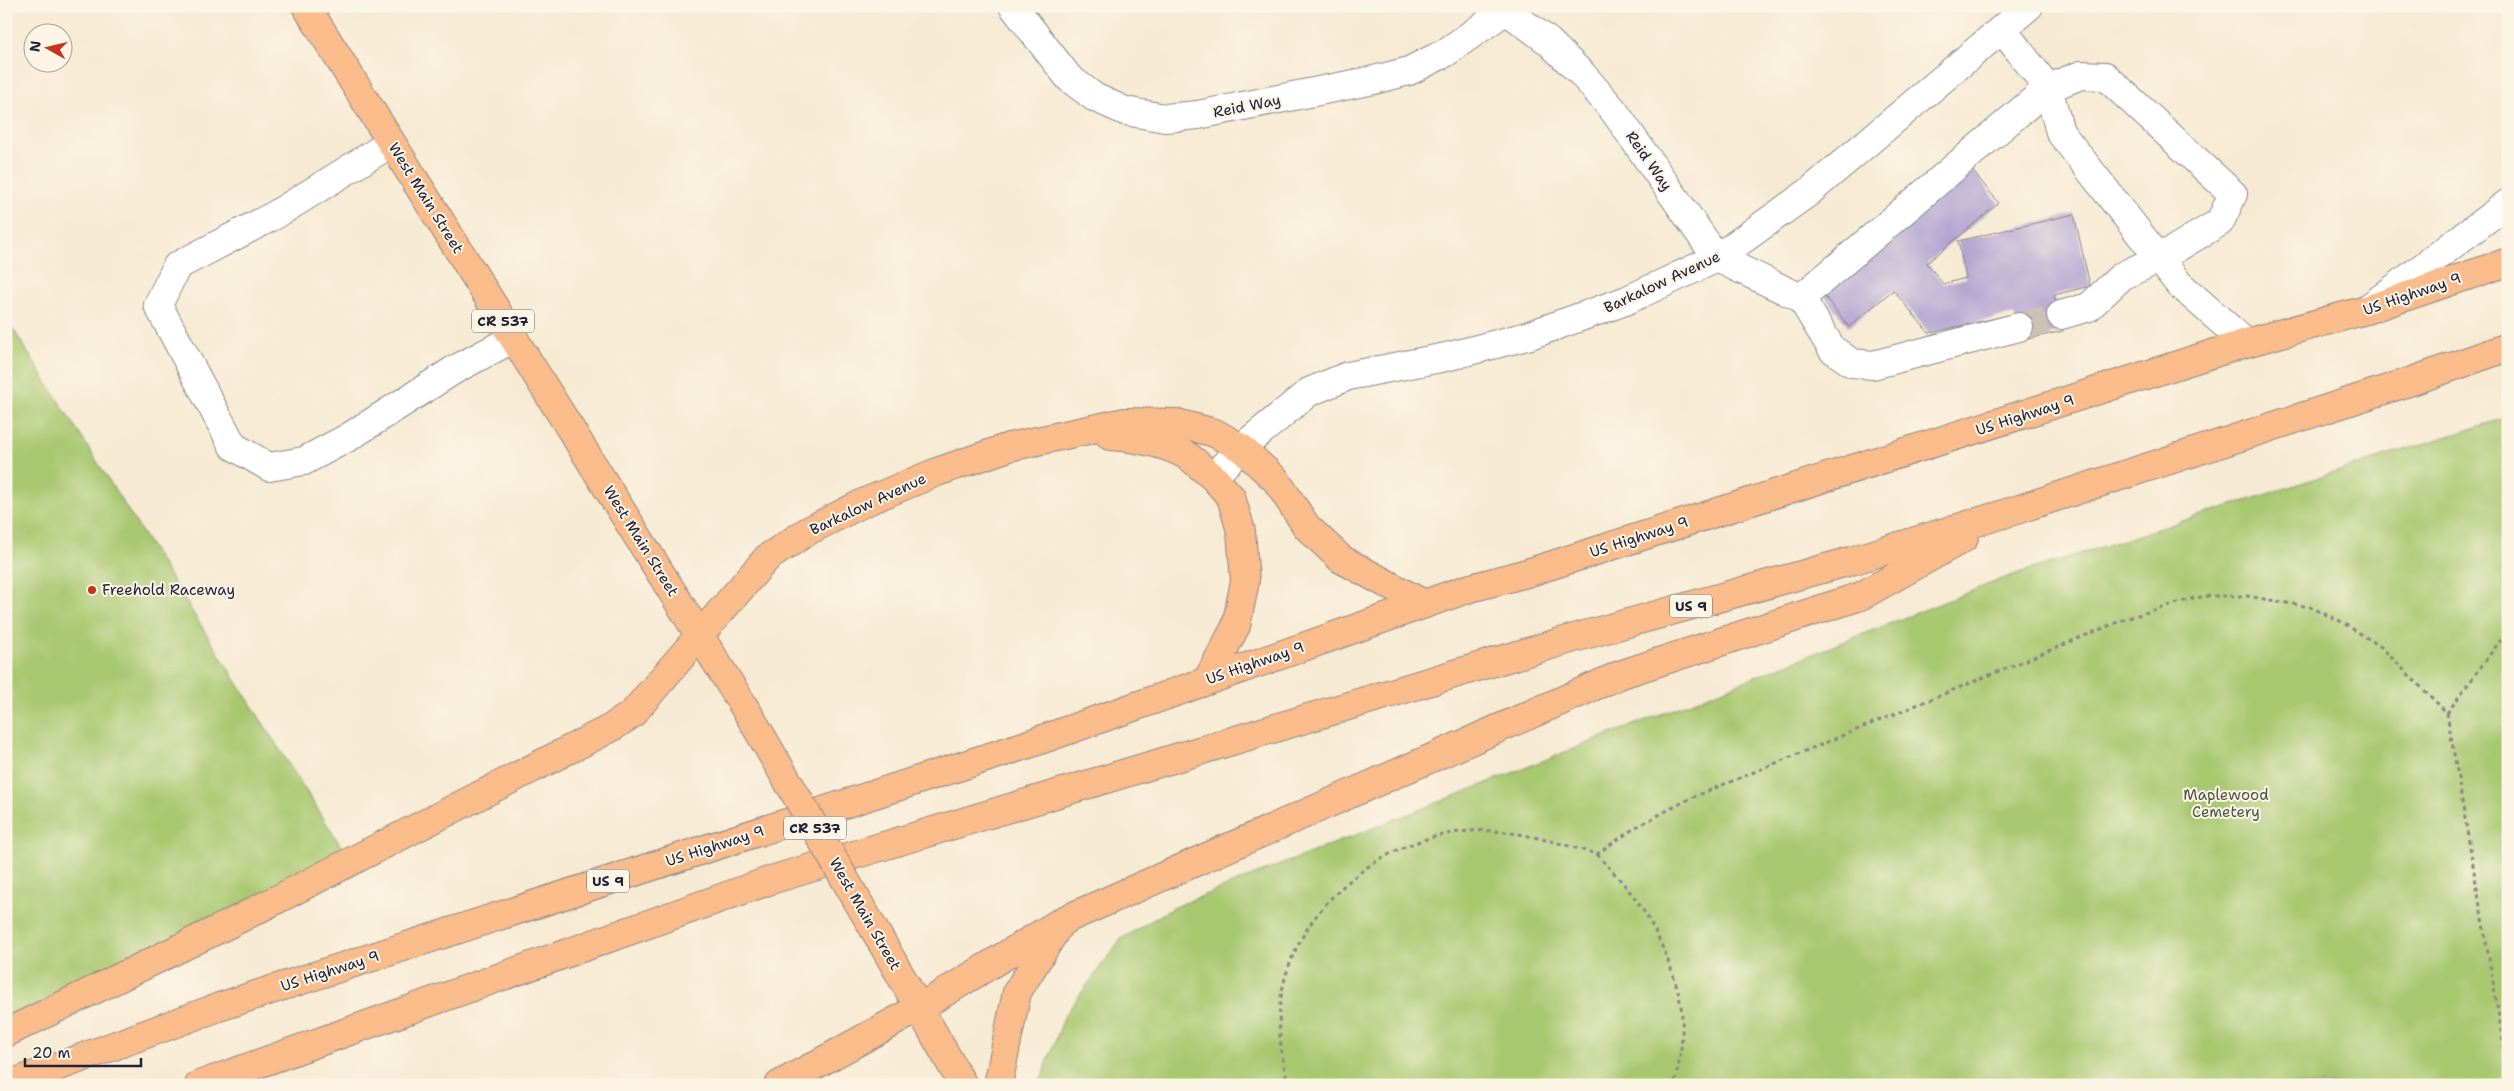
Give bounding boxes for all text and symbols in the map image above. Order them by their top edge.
north arrow [22,22,72,72]
text: N [25,39,45,53]
street label: Reid Way [1211,90,1283,122]
street label: Reid Way [1621,127,1677,195]
street label: West Main Street [384,139,468,257]
street label: Barkalow Avenue [1601,246,1723,318]
street label: US Highway 9 [2360,268,2464,320]
road number: CR 537 [472,310,534,332]
street label: US Highway 9 [1973,390,2077,440]
street label: Barkalow Avenue [807,468,929,540]
street label: West Main Street [599,482,683,600]
street label: US Highway 9 [1587,512,1691,562]
place label: Freehold Raceway [102,580,235,600]
marker: Freehold Raceway [86,584,98,596]
road number: US 9 [1670,594,1712,618]
street label: US Highway 9 [1203,637,1307,689]
park label: Maplewood Cemetery [2183,785,2269,822]
road number: CR 537 [784,816,846,840]
street label: US Highway 9 [663,821,767,871]
street label: West Main Street [825,854,905,974]
road number: US 9 [587,869,629,892]
street label: US Highway 9 [278,946,382,996]
scale bar [25,1036,141,1068]
text: 20 m [32,1043,71,1063]

